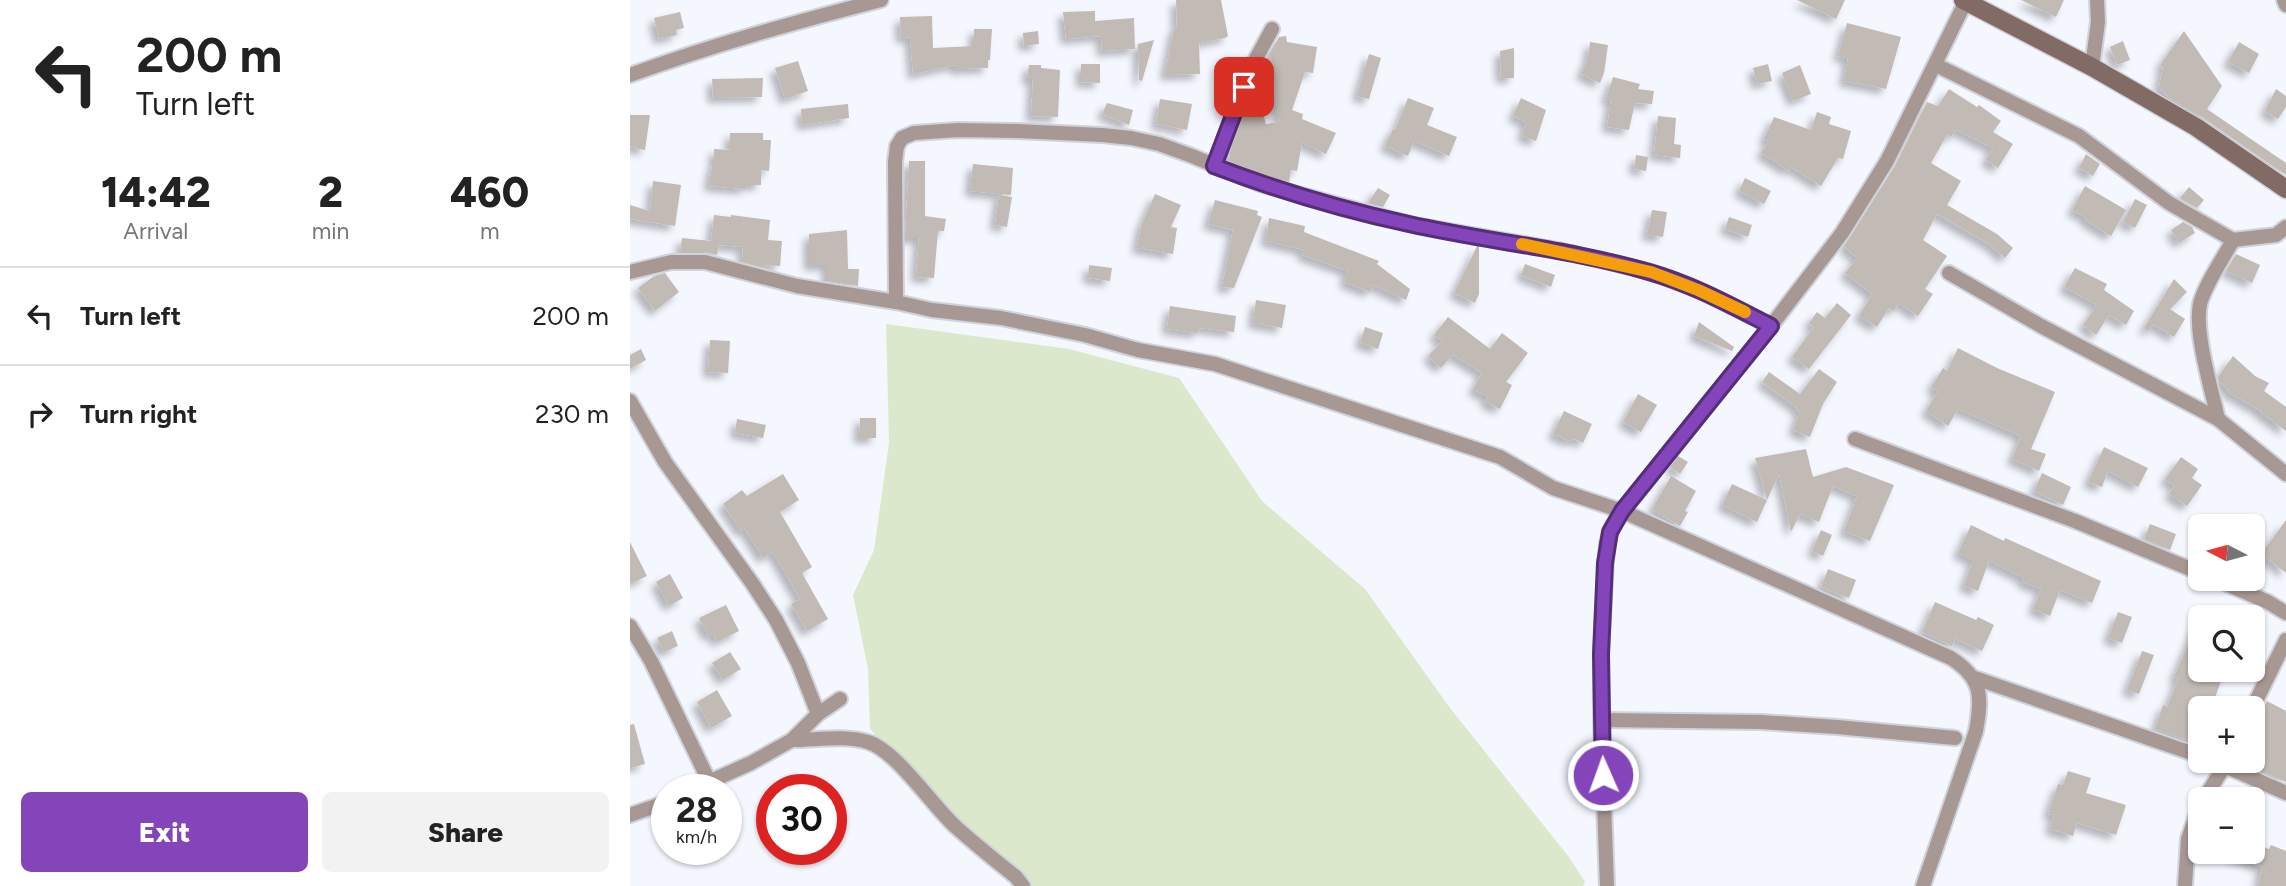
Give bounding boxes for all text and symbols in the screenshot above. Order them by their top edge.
text: 200 m [136,25,282,84]
icon: left [21,28,112,119]
pin [1214,57,1274,117]
icon: arrive [1225,68,1263,106]
text: Turn left [136,85,255,123]
text: 14:42 [101,167,211,218]
text: 2 [318,167,343,218]
text: 460 [450,167,529,218]
text: Arrival [123,217,188,245]
text: min [312,217,349,245]
text: m [480,217,499,245]
icon: left [21,297,59,335]
text: Turn left [80,300,181,332]
text: 200 m [533,300,609,332]
icon: right [21,395,59,433]
text: Turn right [80,398,197,430]
text: 230 m [535,398,609,430]
north arrow [2188,514,2264,592]
map controls [2188,514,2265,864]
button: search [2188,605,2265,682]
button: + [2188,696,2265,773]
position arrow [1566,738,1640,812]
speed limit sign: 30 [756,774,847,865]
button: − [2188,787,2265,864]
text: 28 [676,789,717,831]
button: Exit [21,792,308,872]
button: Share [322,792,609,872]
text: km/h [676,826,717,848]

